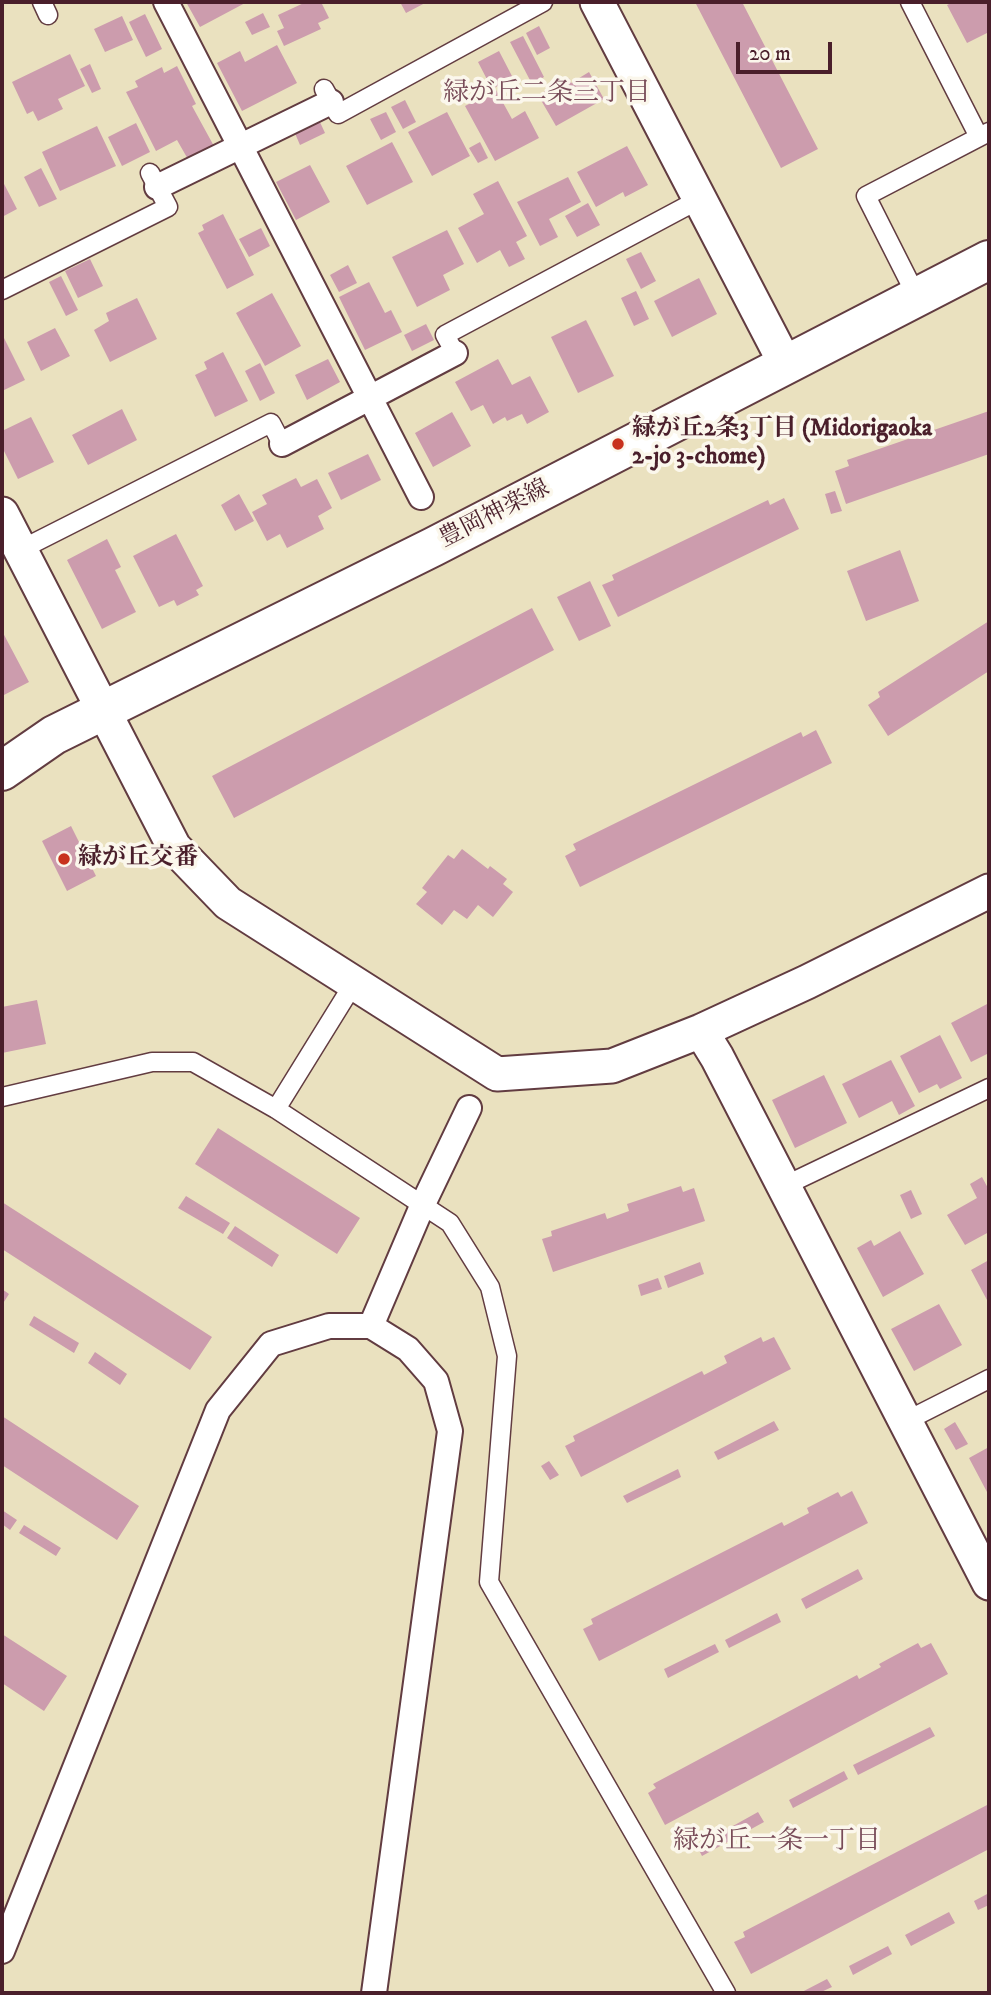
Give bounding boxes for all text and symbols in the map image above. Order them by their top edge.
scale bar [739,28,835,72]
text: 20 m [749,41,791,67]
district label: 緑が丘二条三丁目 [443,79,651,111]
place label: 緑が丘2条3丁目 (Midorigaoka 2-jo 3-chome) [632,416,932,472]
marker: 緑が丘2条3丁目 (Midorigaoka 2-jo 3-chome) [610,436,626,452]
street label: 豊岡神楽線 [435,475,555,555]
place label: 緑が丘交番 [78,845,198,873]
marker: 緑が丘交番 [56,851,72,867]
district label: 緑が丘一条一丁目 [673,1827,881,1859]

